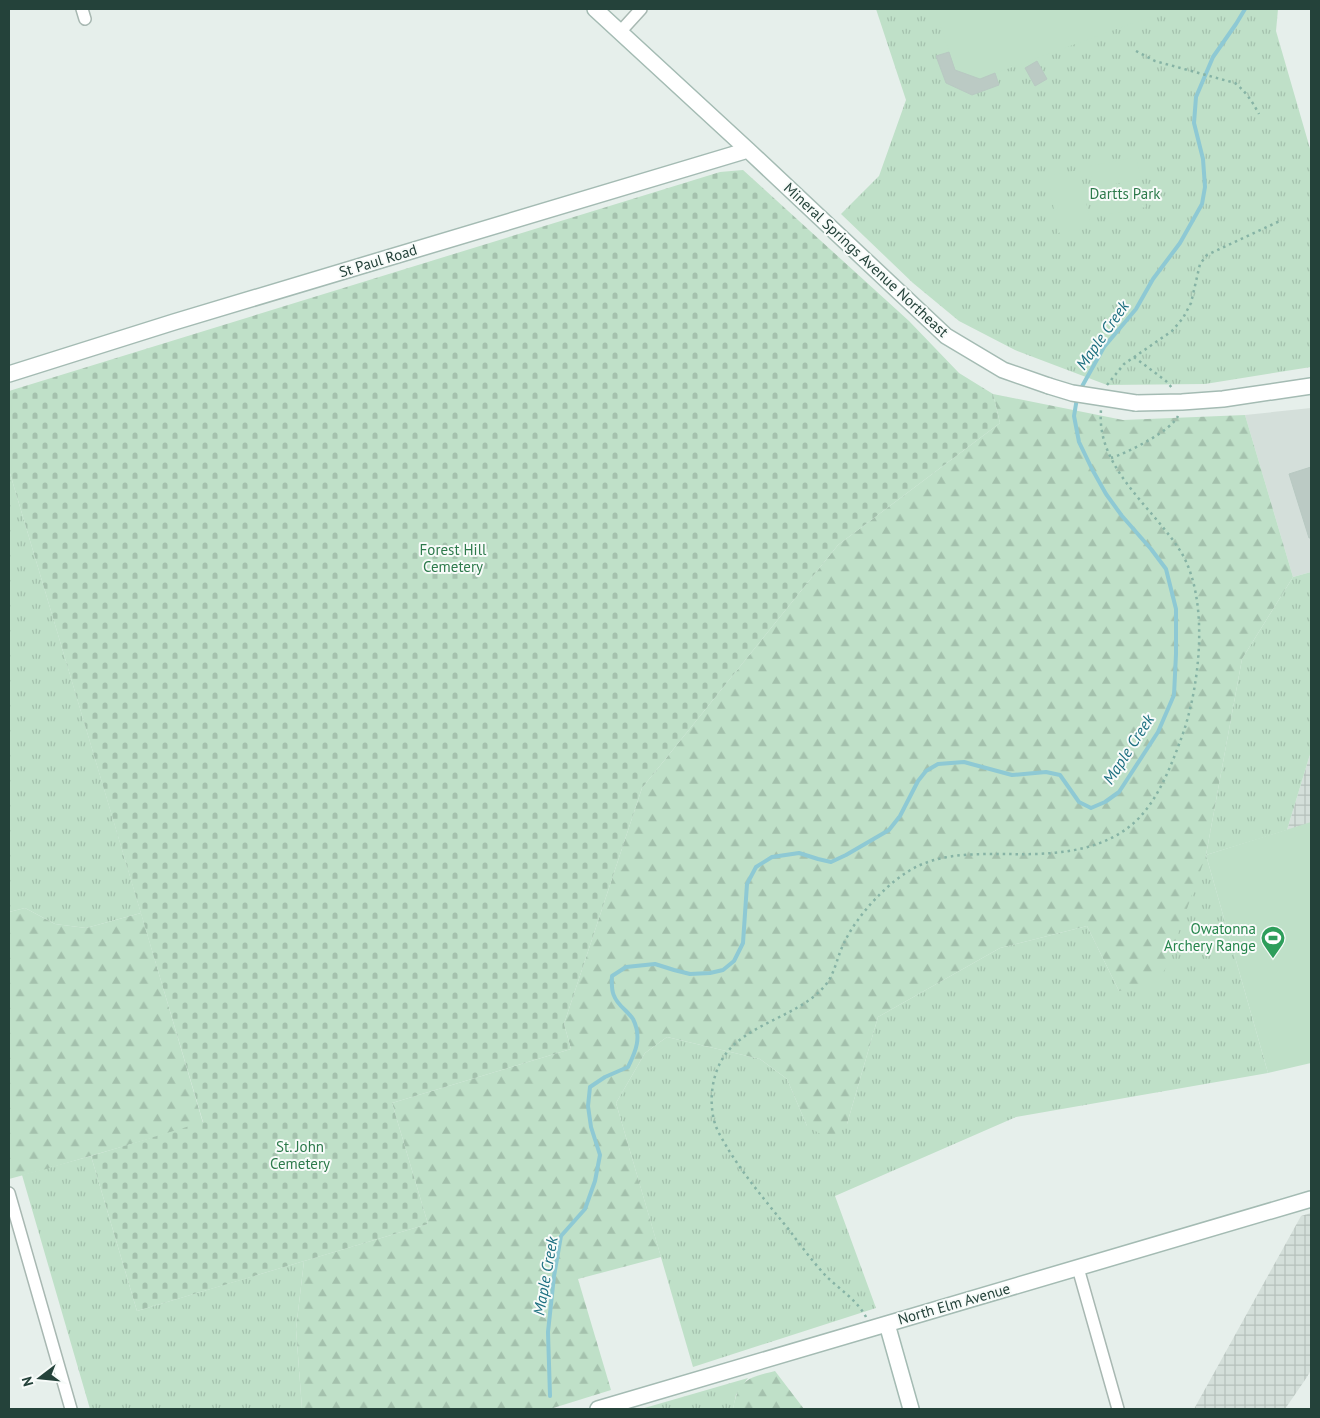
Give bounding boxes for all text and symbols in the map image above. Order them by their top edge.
street label: Mineral Springs Avenue Northeast [780,178,953,341]
park label: Dartts Park [1090,184,1161,203]
street label: St Paul Road [337,240,419,281]
water label: Maple Creek [1071,296,1133,373]
park label: Forest Hill Cemetery [420,540,487,576]
water label: Maple Creek [1098,710,1158,788]
place label: Owatonna Archery Range [1164,919,1256,955]
sports icon: Owatonna Archery Range [1260,925,1286,959]
park label: St. John Cemetery [270,1137,330,1173]
water label: Maple Creek [528,1234,562,1317]
street label: North Elm Avenue [896,1278,1012,1329]
north arrow [15,1353,65,1403]
text: N [18,1375,37,1388]

